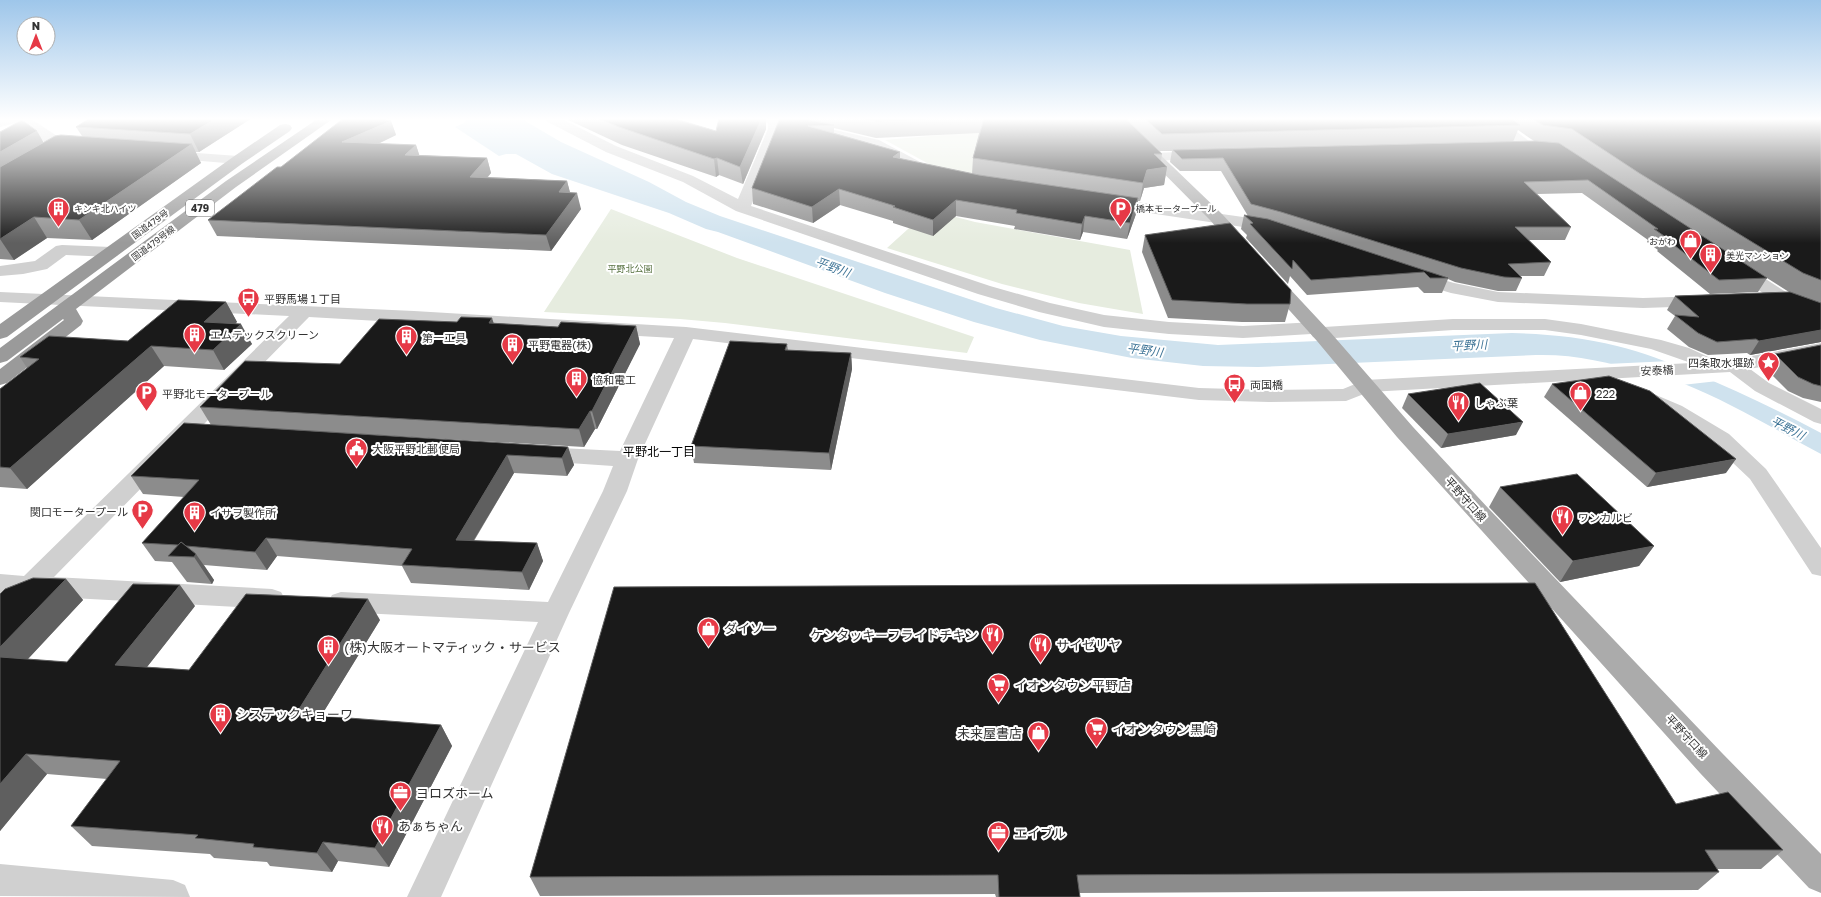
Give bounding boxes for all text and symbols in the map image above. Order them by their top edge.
north arrow [16,16,56,56]
text: N [32,19,40,32]
building icon: キンキ北ハイツ [45,195,71,228]
parking icon: 橋本モータープール [1107,195,1133,228]
road number: 479 [186,200,214,216]
place label: キンキ北ハイツ [74,203,137,214]
place label: 橋本モータープール [1136,203,1216,214]
street label: 国道479号 [129,207,171,241]
street label: 国道479号線 [129,222,178,263]
shop icon: おがわ [1678,228,1704,261]
place label: おがわ [1649,236,1676,247]
building icon: 美光マンション [1698,242,1724,275]
place label: 美光マンション [1726,250,1789,261]
water label: 平野川 [814,254,854,281]
park label: 平野北公園 [607,263,653,274]
bus stop icon: 平野馬場１丁目 [236,285,262,318]
place label: 平野馬場１丁目 [264,292,341,305]
building icon: エムテックスクリーン [182,321,208,354]
building icon: 第一工具 [393,324,419,357]
place label: エムテックスクリーン [210,328,319,341]
place label: 第一工具 [422,331,466,344]
building icon: 平野電器(株) [500,331,526,364]
water label: 平野川 [1451,336,1489,353]
place label: 平野電器(株) [528,338,591,351]
water label: 平野川 [1126,340,1166,360]
place icon: 四条取水堰跡 [1756,349,1782,382]
place label: 四条取水堰跡 [1688,356,1754,369]
street label: 安泰橋 [1640,363,1674,377]
building icon: 協和電工 [563,366,589,399]
bus stop icon: 両国橋 [1222,371,1248,404]
place label: 協和電工 [592,373,636,386]
place label: 両国橋 [1250,378,1283,391]
parking icon: 平野北モータープール [134,380,160,413]
shop icon: 222 [1568,380,1594,413]
place label: 平野北モータープール [162,387,271,400]
place label: 222 [1596,387,1615,400]
restaurant icon: しゃぶ葉 [1445,389,1471,422]
place label: しゃぶ葉 [1474,396,1518,409]
water label: 平野川 [1769,413,1809,444]
public building icon: 大阪平野北郵便局 [343,435,369,468]
place label: 大阪平野北郵便局 [372,442,460,455]
district label: 平野北一丁目 [623,444,695,459]
street label: 平野守口線 [1443,474,1489,524]
parking icon: 関口モータープール [130,498,156,531]
building icon: イサヲ製作所 [182,499,208,532]
restaurant icon: ワンカルビ [1550,504,1576,537]
place label: 関口モータープール [30,505,128,518]
place label: イサヲ製作所 [210,506,277,519]
place label: ワンカルビ [1578,511,1633,524]
shop icon: ダイソー [696,615,722,648]
place label: ダイソー [724,620,776,636]
restaurant icon: ケンタッキーフライドチキン [980,622,1006,655]
place label: ケンタッキーフライドチキン [811,627,978,643]
restaurant icon: サイゼリヤ [1027,632,1053,665]
building icon: (株)大阪オートマティック・サービス [316,634,342,667]
place label: サイゼリヤ [1056,637,1121,653]
place label: (株)大阪オートマティック・サービス [344,639,561,655]
supermarket icon: イオンタウン平野店 [985,672,1011,705]
place label: イオンタウン平野店 [1014,677,1131,693]
building icon: システックキョーワ [207,701,233,734]
place label: システックキョーワ [236,706,353,722]
street label: 平野守口線 [1663,711,1711,761]
supermarket icon: イオンタウン黒崎 [1083,716,1109,749]
shop icon: 未来屋書店 [1025,720,1051,753]
place label: イオンタウン黒崎 [1112,721,1216,737]
place label: 未来屋書店 [957,725,1022,741]
office icon: ヨロズホーム [387,780,413,813]
place label: ヨロズホーム [416,785,494,801]
restaurant icon: あぁちゃん [369,813,395,846]
place label: あぁちゃん [398,818,463,834]
office icon: エイブル [985,820,1011,853]
place label: エイブル [1014,825,1066,841]

